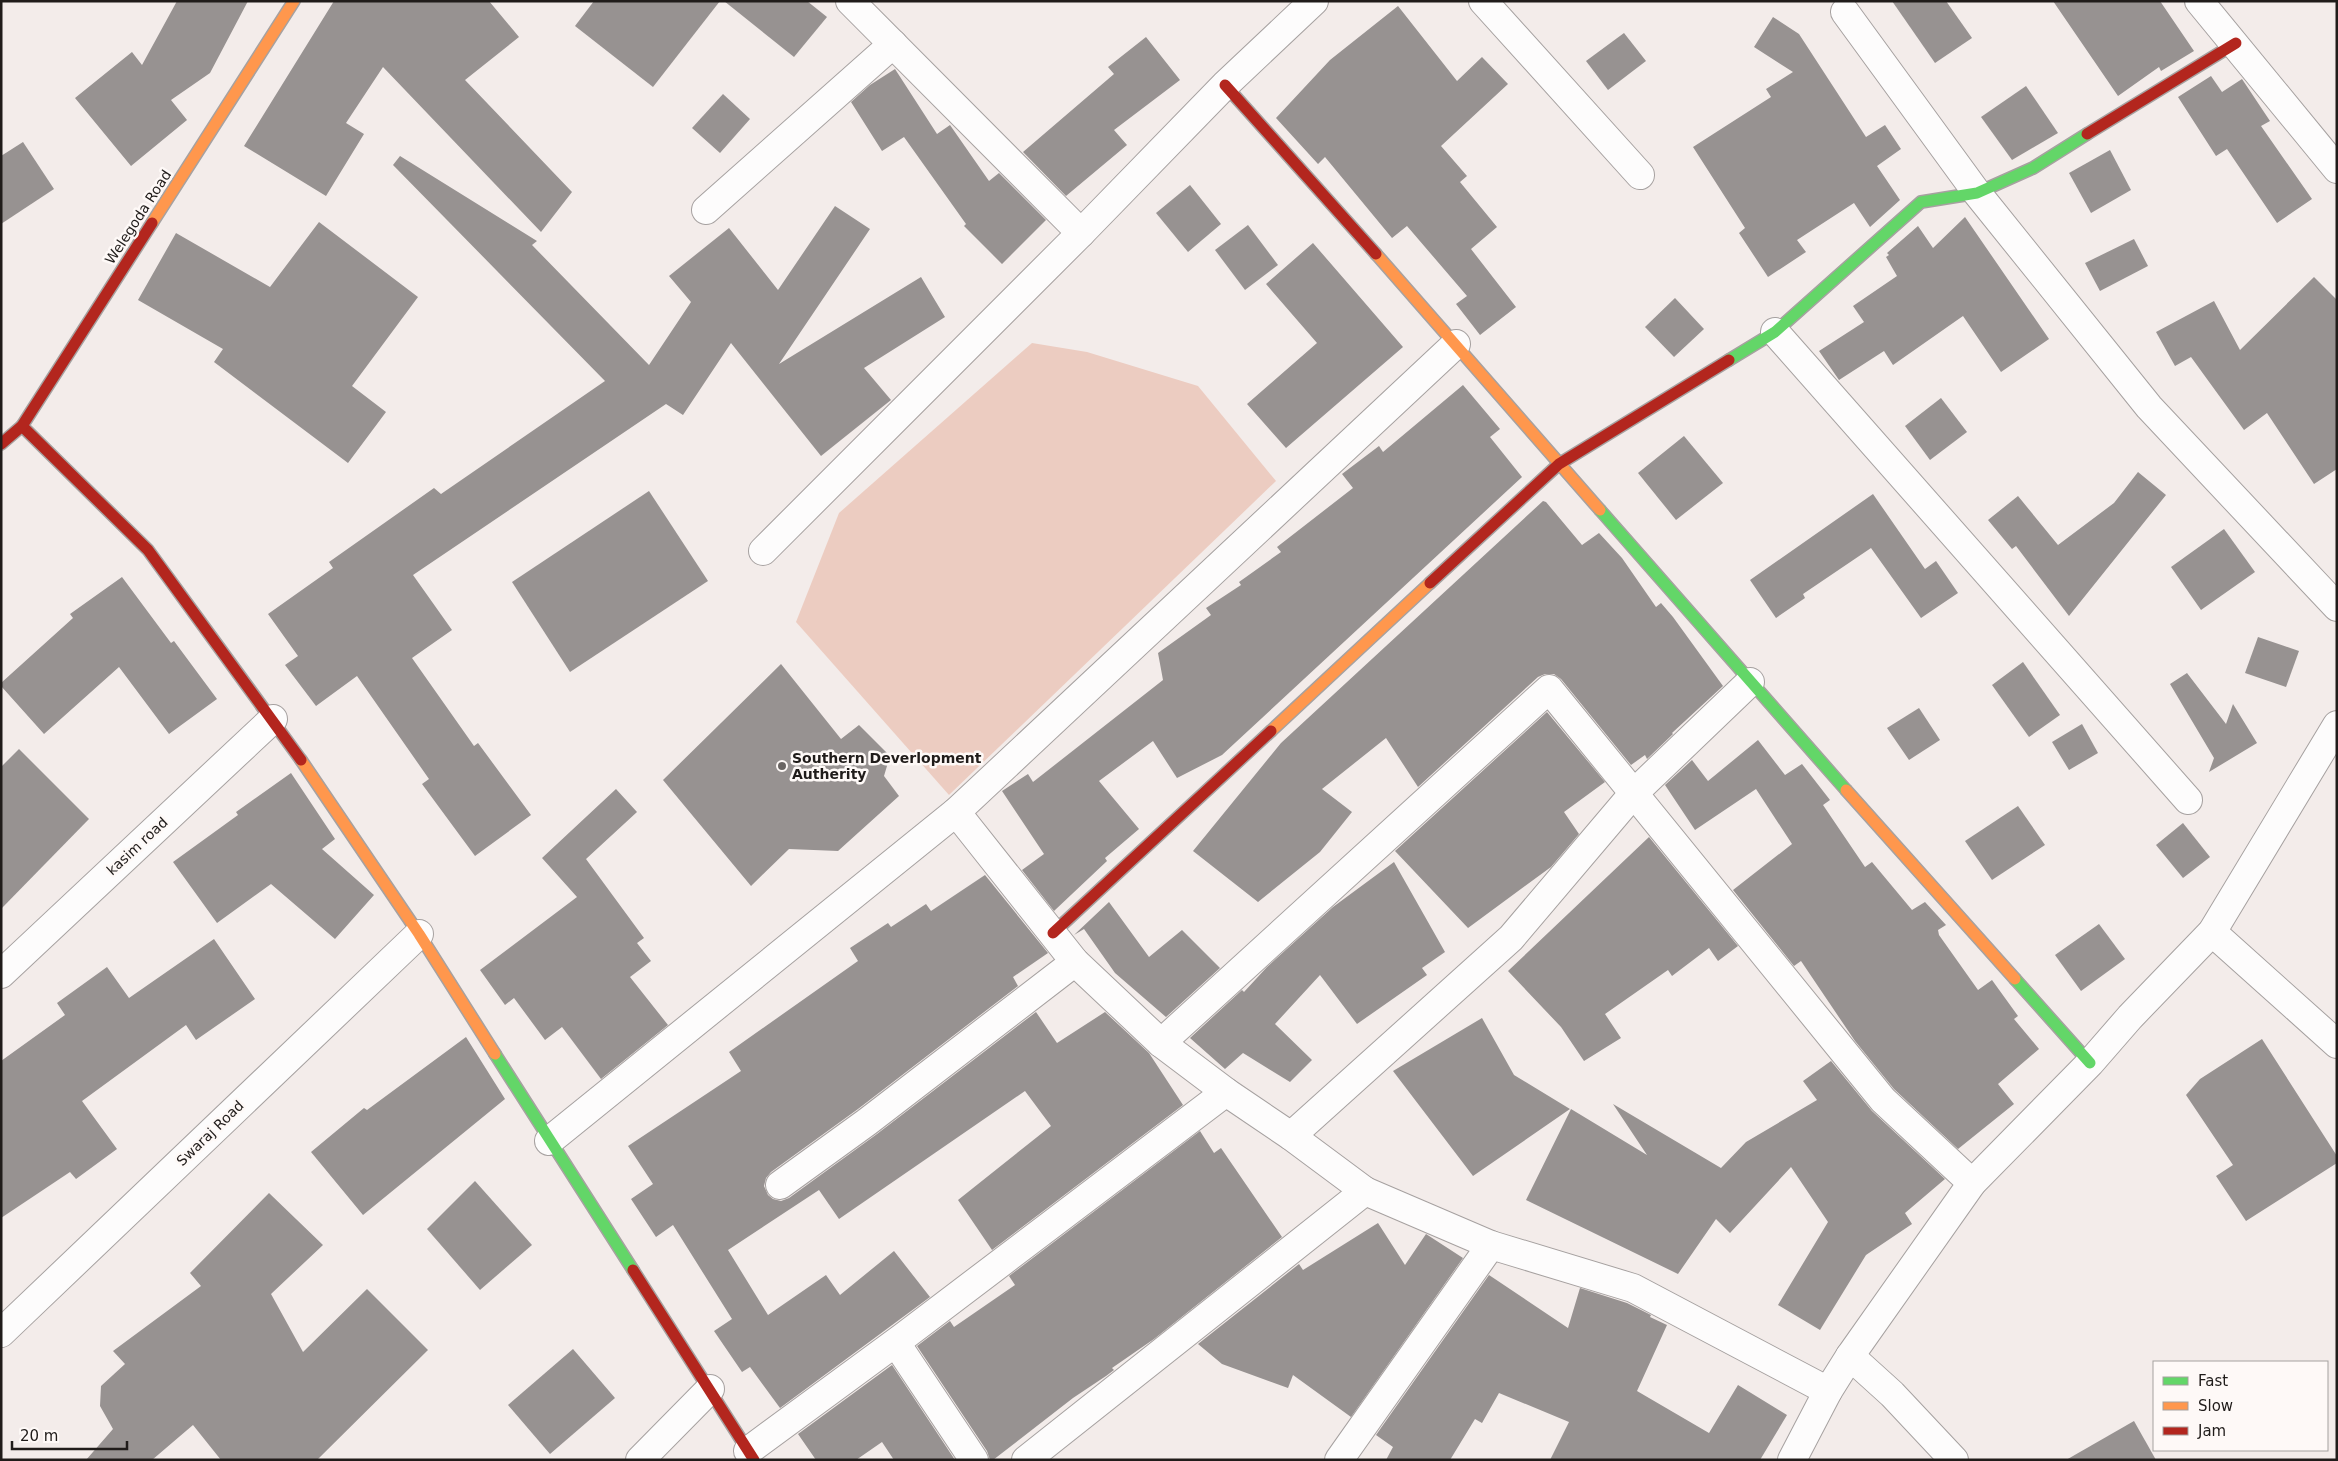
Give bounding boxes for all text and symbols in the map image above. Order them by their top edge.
street label: Welegoda Road [102,167,174,267]
place label: Southern Deverlopment Autherity [792,750,982,782]
marker: Southern Deverlopment Autherity [776,760,788,772]
street label: kasim road [103,814,171,878]
street label: Swaraj Road [173,1097,247,1169]
legend [2153,1361,2328,1451]
text: Fast [2198,1372,2228,1390]
text: Slow [2198,1397,2233,1415]
scale bar [12,1418,128,1450]
text: Jam [2197,1422,2226,1440]
text: 20 m [20,1427,58,1445]

